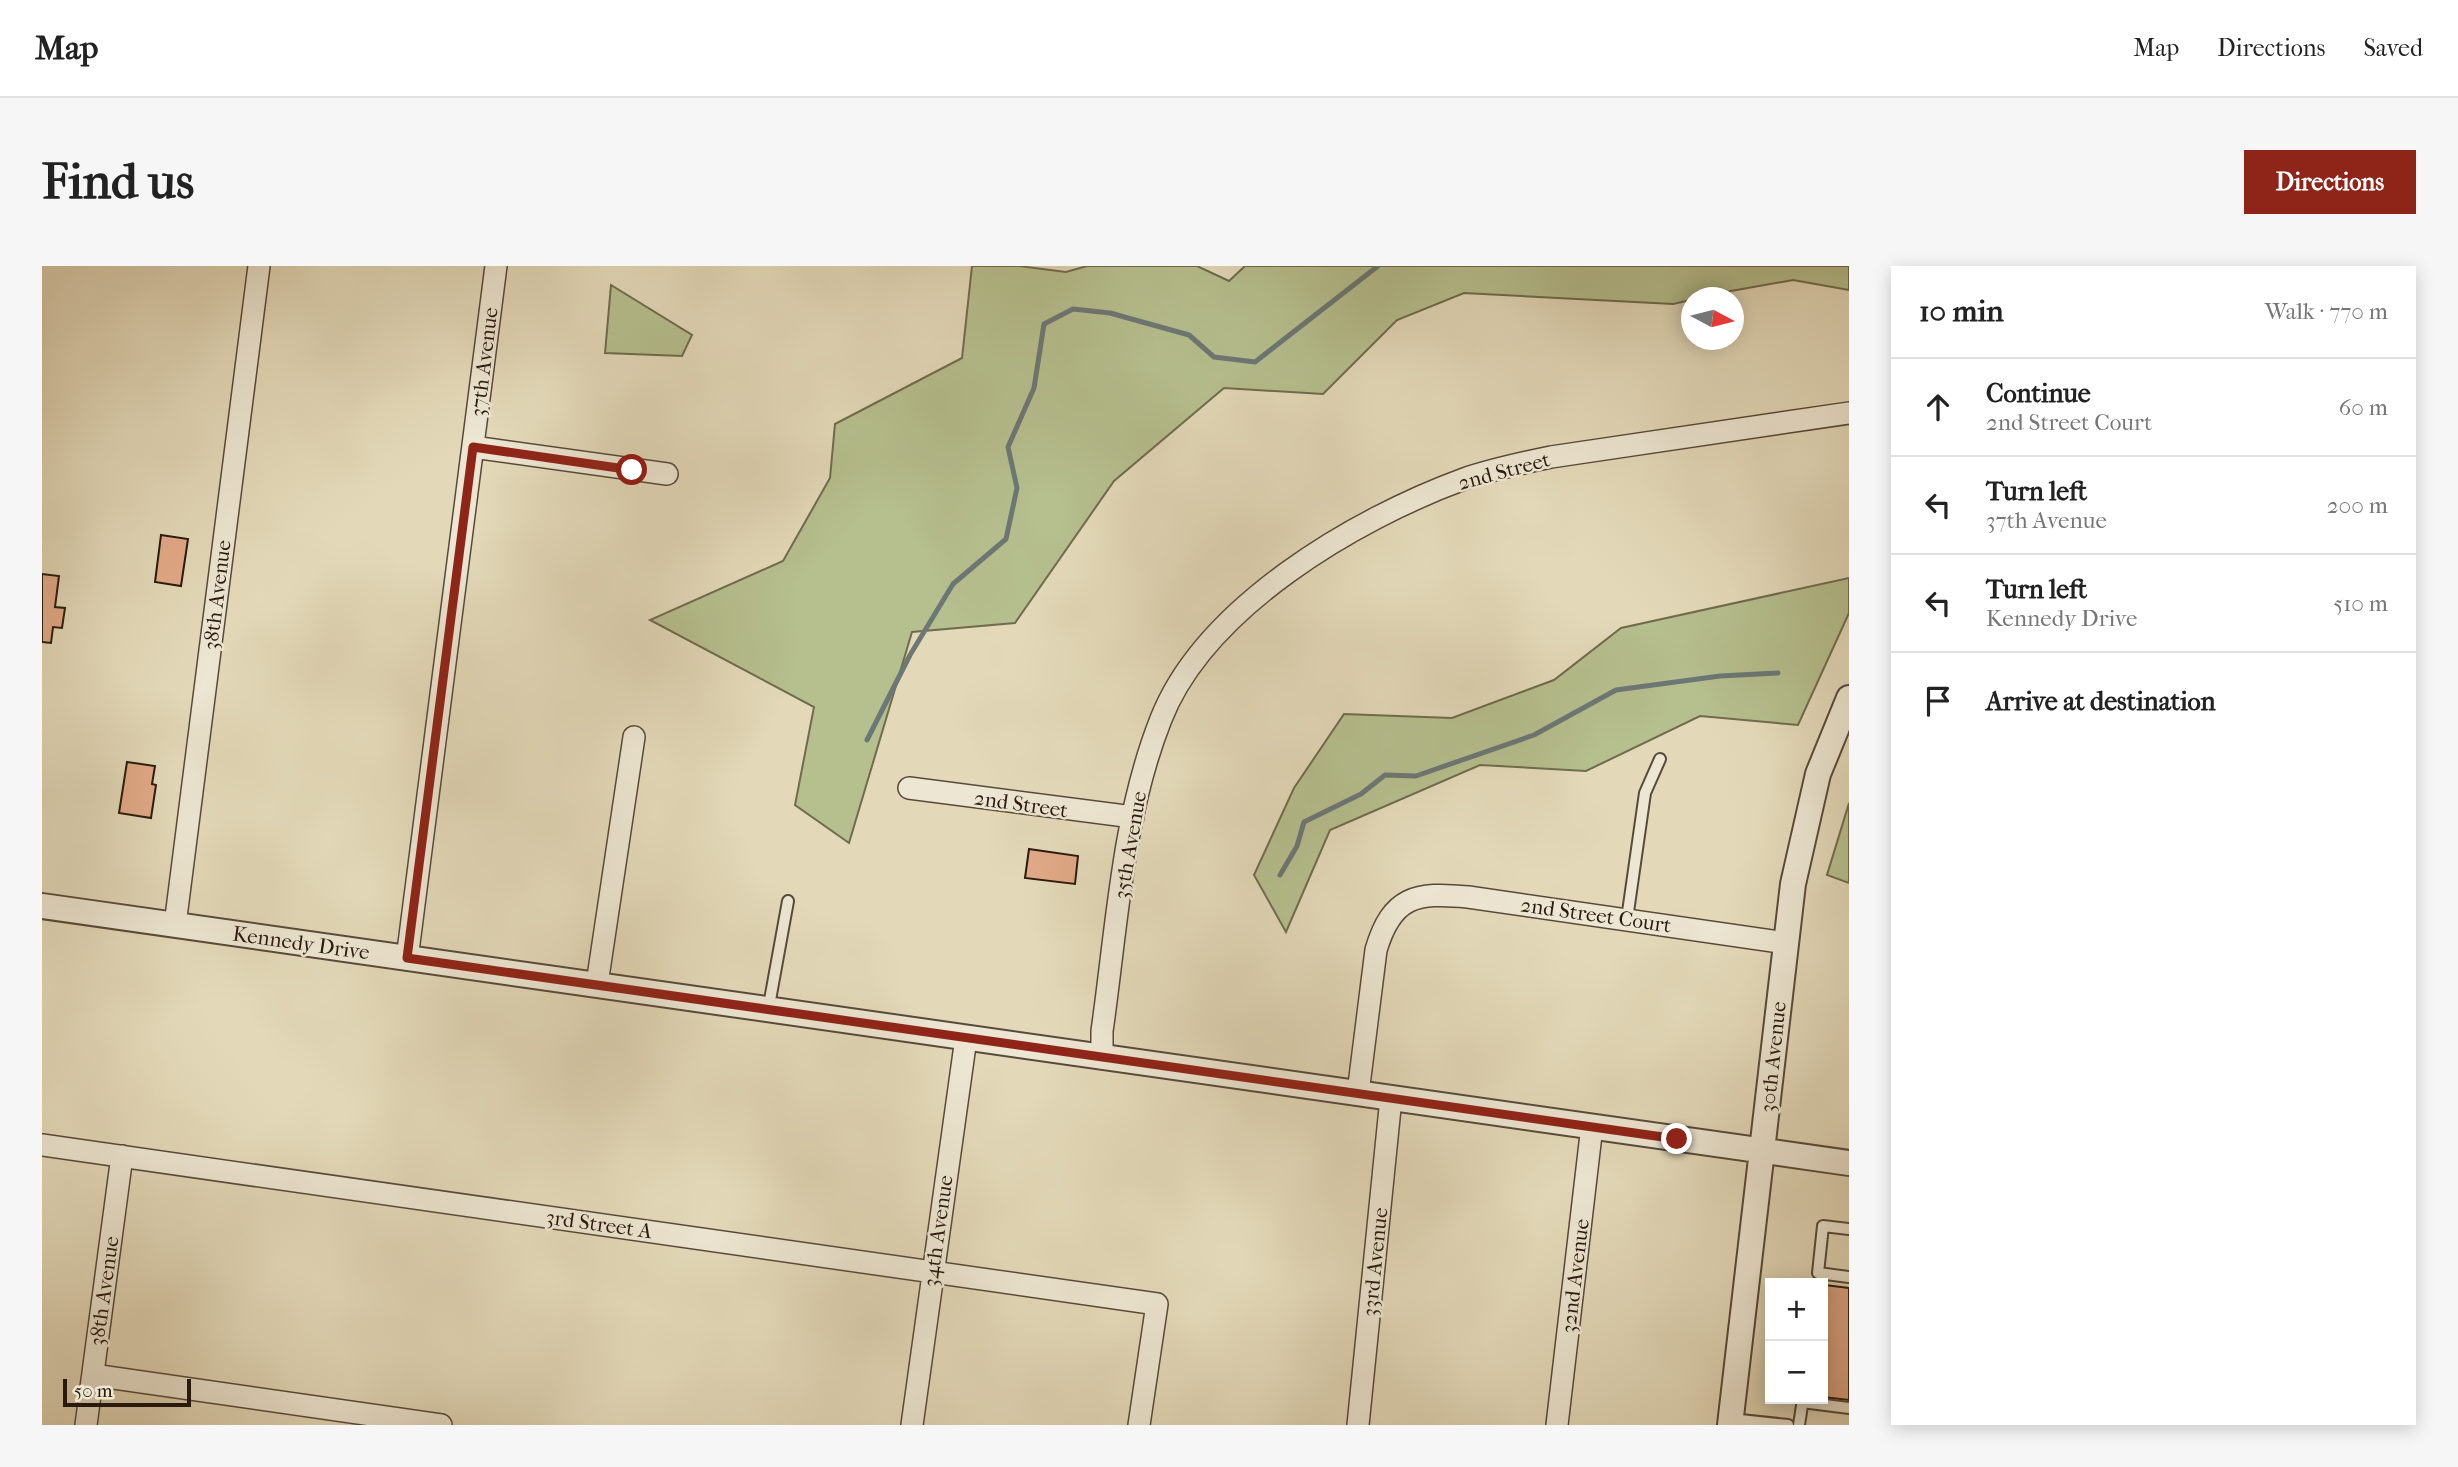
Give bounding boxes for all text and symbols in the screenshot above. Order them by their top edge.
text: Map [35,29,98,68]
text: Map [2133,34,2179,62]
text: Directions [2217,34,2325,62]
text: Saved [2363,34,2423,62]
button: Directions [2244,150,2416,214]
text: Find us [42,153,194,211]
north arrow [1681,287,1744,350]
text: 10 min [1919,294,2004,329]
text: Walk · 770 m [2265,298,2388,325]
street label: 37th Avenue [465,306,503,418]
text: Continue [1986,378,2091,409]
icon: ahead [1919,388,1957,426]
text: 60 m [2339,394,2388,421]
text: 2nd Street Court [1986,409,2152,436]
street label: 2nd Street [1455,447,1553,495]
route start [616,454,647,485]
text: Turn left [1986,476,2087,507]
icon: left [1919,486,1957,524]
text: 200 m [2327,492,2388,519]
text: 37th Avenue [1986,507,2107,534]
street label: 38th Avenue [198,539,236,651]
text: Turn left [1986,574,2087,605]
icon: left [1919,584,1957,622]
text: 510 m [2333,590,2388,617]
text: Kennedy Drive [1986,605,2137,632]
icon: arrive [1919,682,1957,720]
text: Arrive at destination [1986,686,2216,717]
street label: 2nd Street [973,786,1070,823]
street label: 35th Avenue [1109,789,1151,901]
street label: 2nd Street Court [1519,893,1673,938]
street label: Kennedy Drive [231,922,371,964]
street label: 30th Avenue [1755,1000,1791,1114]
route end [1661,1123,1692,1154]
street label: 34th Avenue [918,1174,958,1288]
street label: 3rd Street A [544,1205,654,1243]
street label: 33rd Avenue [1357,1206,1393,1318]
street label: 32nd Avenue [1556,1217,1594,1335]
street label: 38th Avenue [84,1235,124,1347]
map controls [1765,1278,1828,1404]
button: + [1765,1278,1828,1341]
button: − [1765,1341,1828,1404]
scale bar [63,1376,191,1408]
text: 50 m [74,1380,113,1402]

